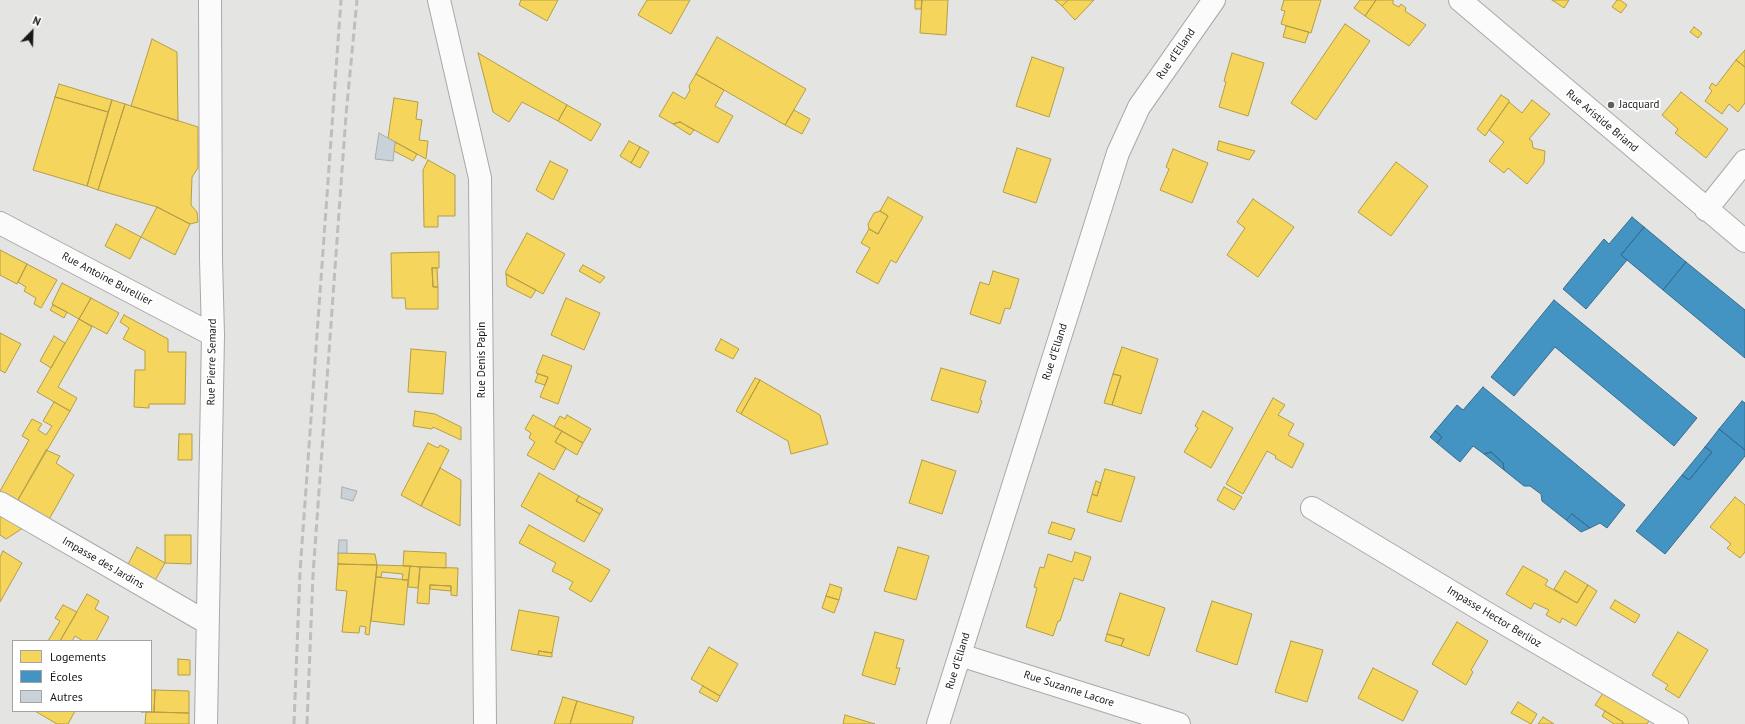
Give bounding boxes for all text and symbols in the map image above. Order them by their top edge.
north arrow [12,12,52,52]
text: N [31,13,43,29]
street label: Rue d'Elland [1154,26,1198,82]
street label: Rue Aristide Briand [1563,87,1641,155]
place label: Jacquard [1619,98,1659,112]
marker: Jacquard [1606,100,1616,110]
street label: Rue Antoine Burellier [59,250,155,308]
street label: Rue Pierre Semard [205,318,219,406]
street label: Rue Denis Papin [475,322,489,398]
street label: Rue d'Elland [1040,322,1070,382]
street label: Impasse des Jardins [60,534,146,592]
street label: Impasse Hector Berlioz [1444,584,1544,650]
street label: Rue d'Elland [943,631,973,691]
legend [12,640,152,712]
text: Logements [50,649,106,664]
street label: Rue Suzanne Lacore [1022,668,1116,710]
text: Écoles [50,669,83,684]
text: Autres [50,689,83,704]

